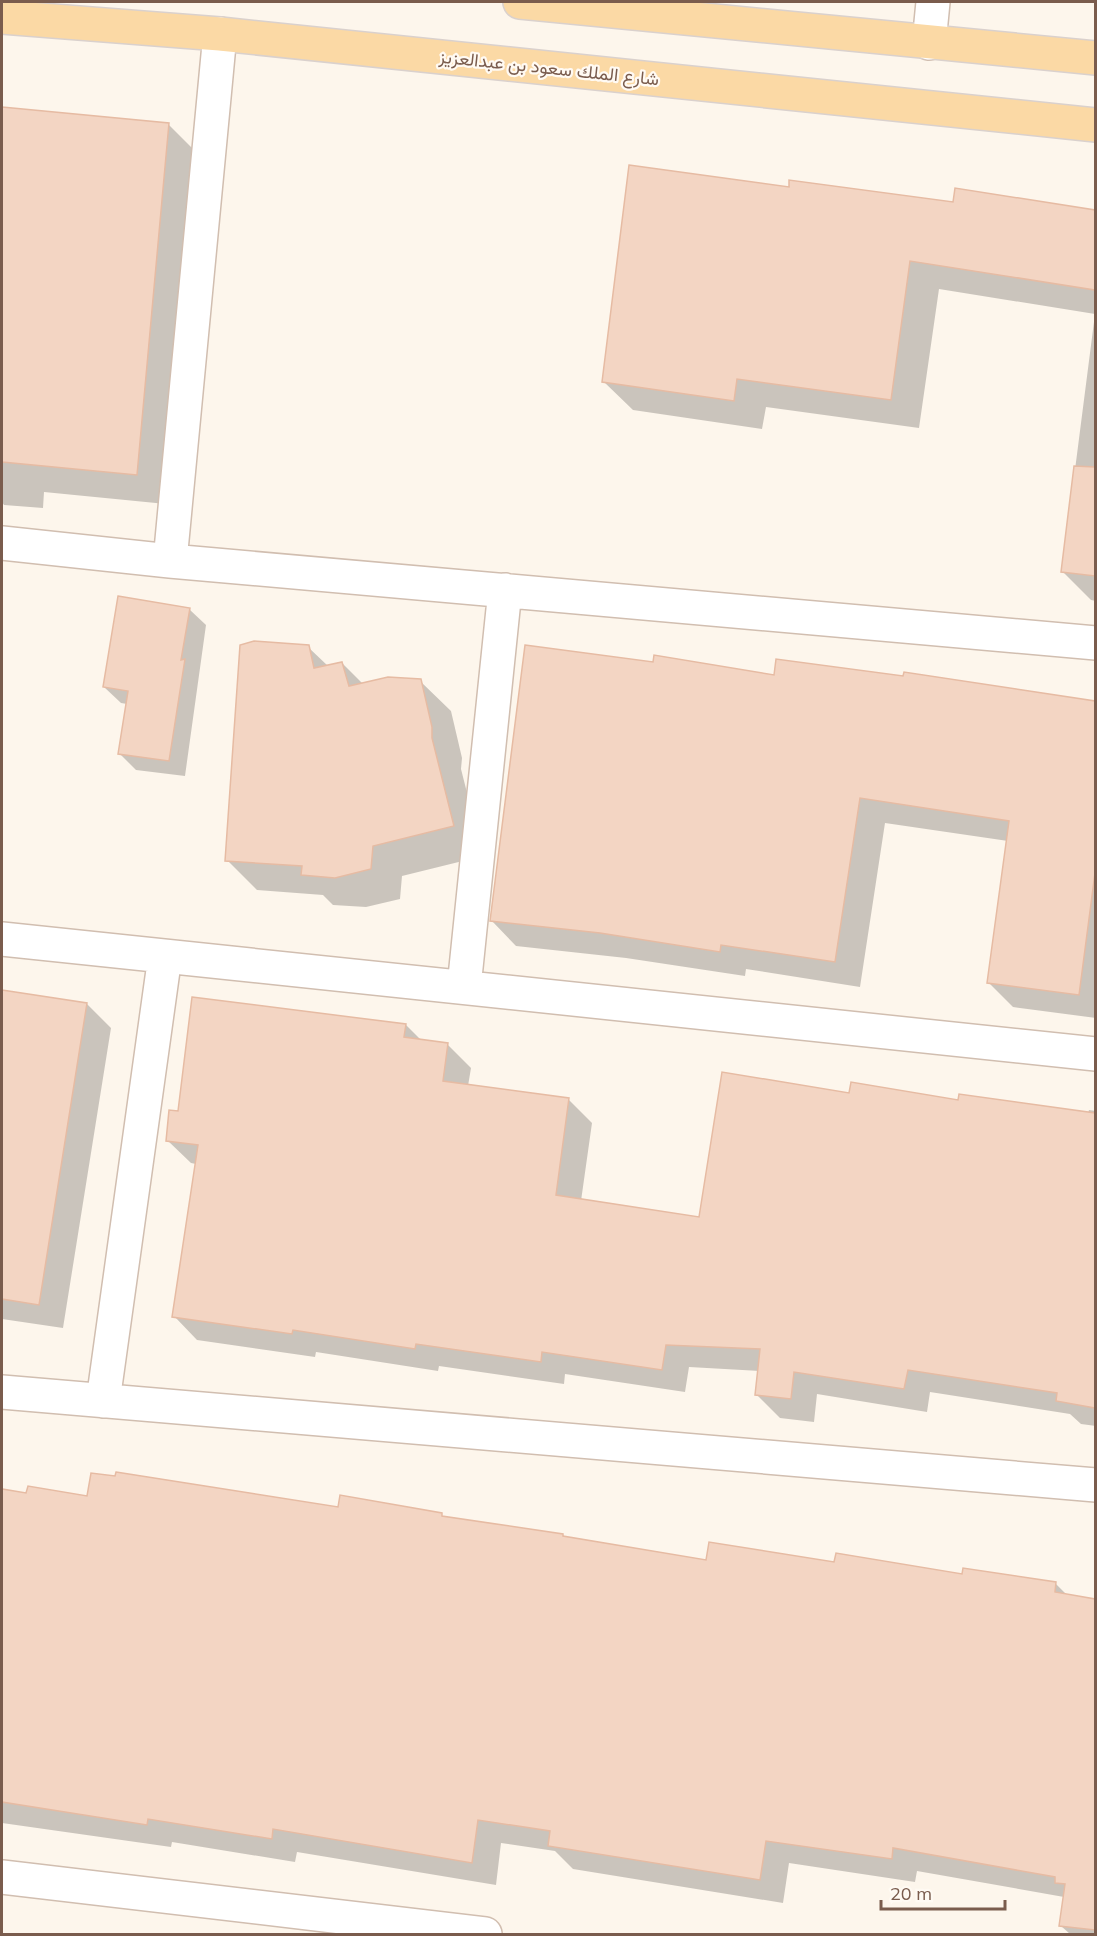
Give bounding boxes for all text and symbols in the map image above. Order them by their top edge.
street label: شارع الملك سعود بن عبدالعزيز [437,44,660,91]
scale bar [881,1873,1006,1911]
text: 20 m [890,1882,932,1905]

